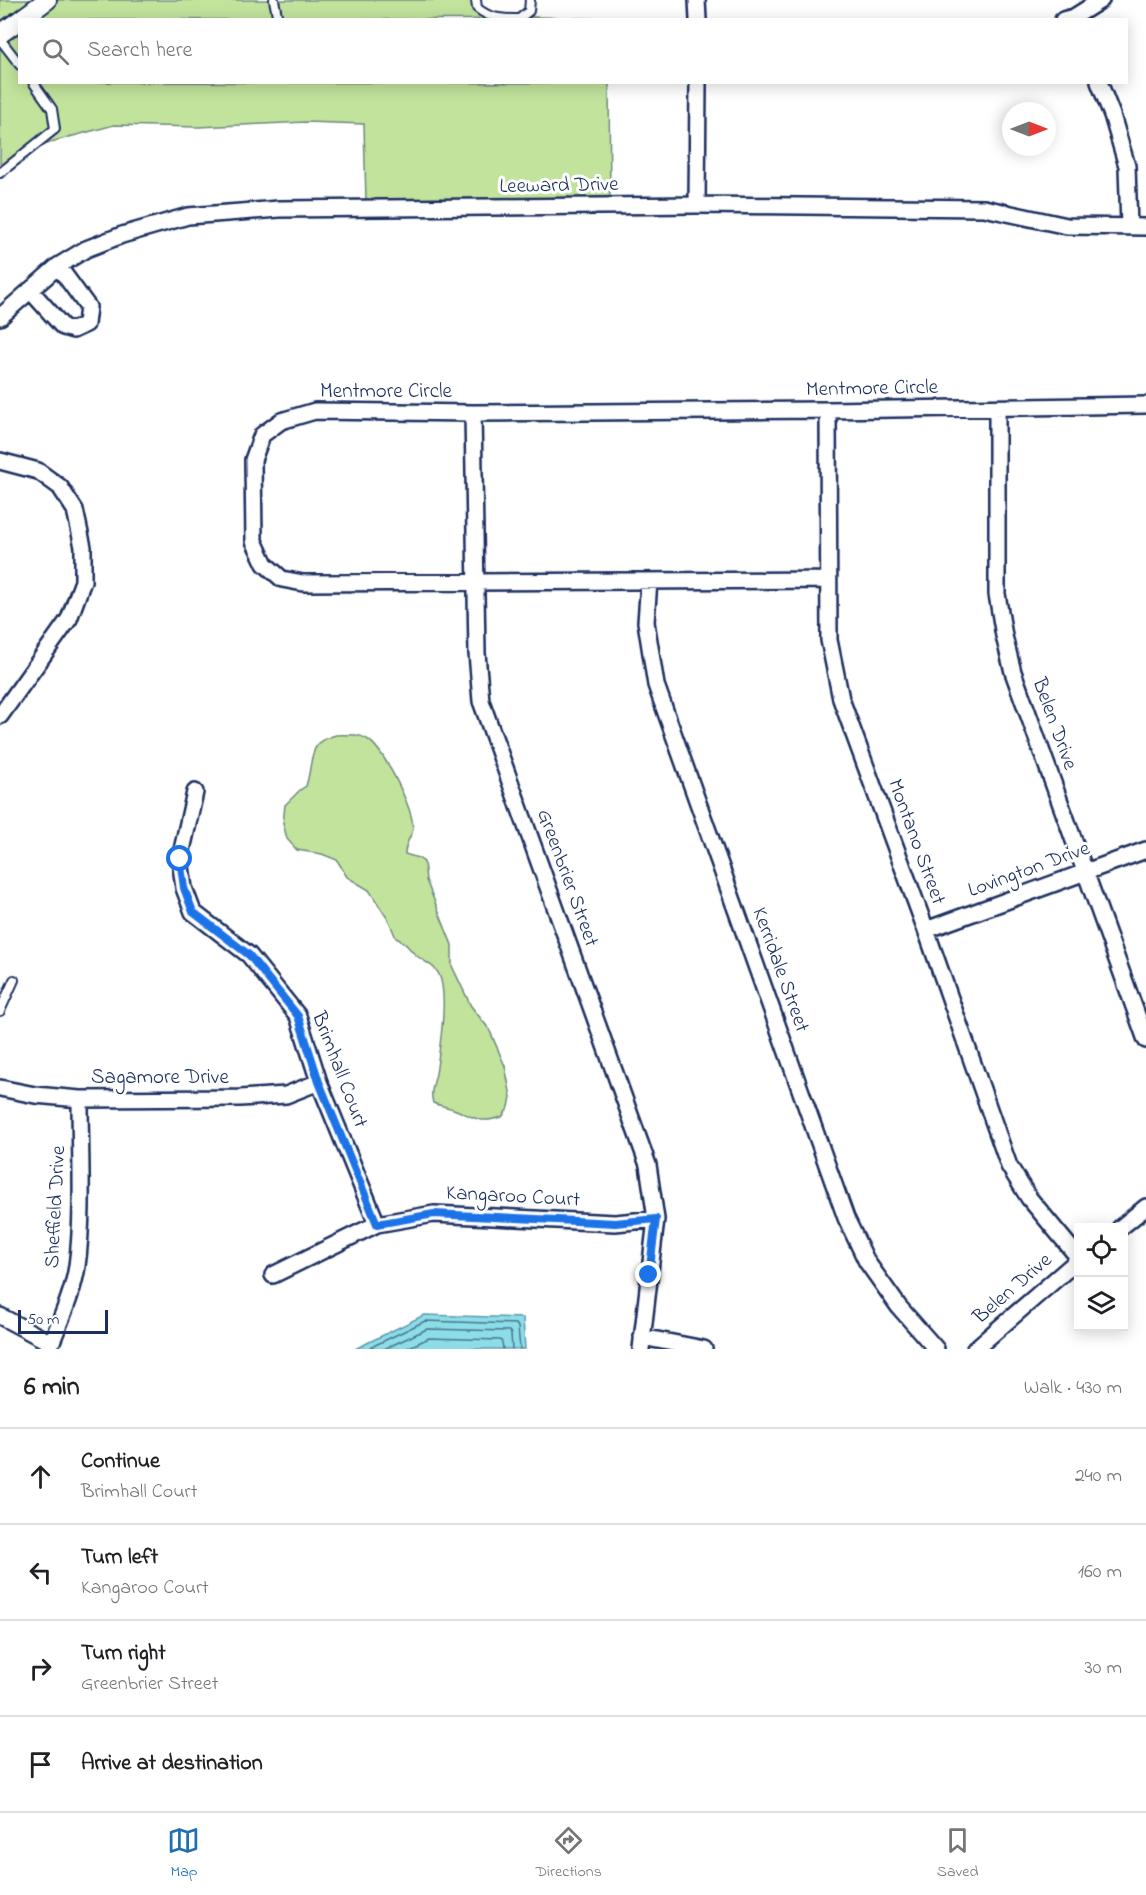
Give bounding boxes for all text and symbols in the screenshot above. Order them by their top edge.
search box [18,18,1128,84]
icon: search [39,35,72,68]
text: Search here [87,35,192,67]
north arrow [1002,102,1056,156]
street label: Leeward Drive [499,170,619,202]
street label: Mentmore Circle [806,373,939,405]
street label: Mentmore Circle [320,377,453,407]
street label: Belen Drive [1023,673,1085,775]
street label: Montano Street [879,775,953,909]
street label: Greenbrier Street [528,805,606,951]
street label: Lovington Drive [964,834,1095,908]
route start [166,845,192,871]
street label: Kerridale Street [744,903,816,1037]
street label: Brimhall Court [303,1007,375,1132]
street label: Sagamore Drive [91,1063,230,1095]
street label: Sheffield Drive [38,1144,74,1269]
street label: Kangaroo Court [445,1179,581,1217]
map controls [1074,1223,1128,1331]
button: locate [1074,1223,1128,1277]
street label: Belen Drive [966,1246,1059,1332]
route end [635,1261,661,1287]
button: layers [1074,1277,1128,1331]
scale bar [18,1307,108,1334]
text: 50 m [27,1308,59,1332]
text: 6 min [24,1369,80,1407]
text: Walk · 430 m [1024,1374,1122,1403]
text: Continue [81,1446,160,1478]
icon: ahead [24,1460,57,1493]
text: 240 m [1075,1462,1122,1491]
text: Brimhall Court [81,1478,197,1507]
text: Turn left [81,1542,158,1574]
icon: left [24,1556,57,1589]
text: 160 m [1078,1558,1122,1587]
text: Kangaroo Court [81,1574,209,1603]
text: Turn right [81,1638,166,1670]
icon: right [24,1652,57,1685]
text: 30 m [1085,1654,1122,1683]
text: Greenbrier Street [81,1670,218,1699]
icon: arrive [24,1748,57,1781]
text: Arrive at destination [81,1748,263,1780]
tab: Map [167,1824,200,1884]
tab: Directions [535,1824,602,1884]
tab: Saved [937,1824,979,1884]

